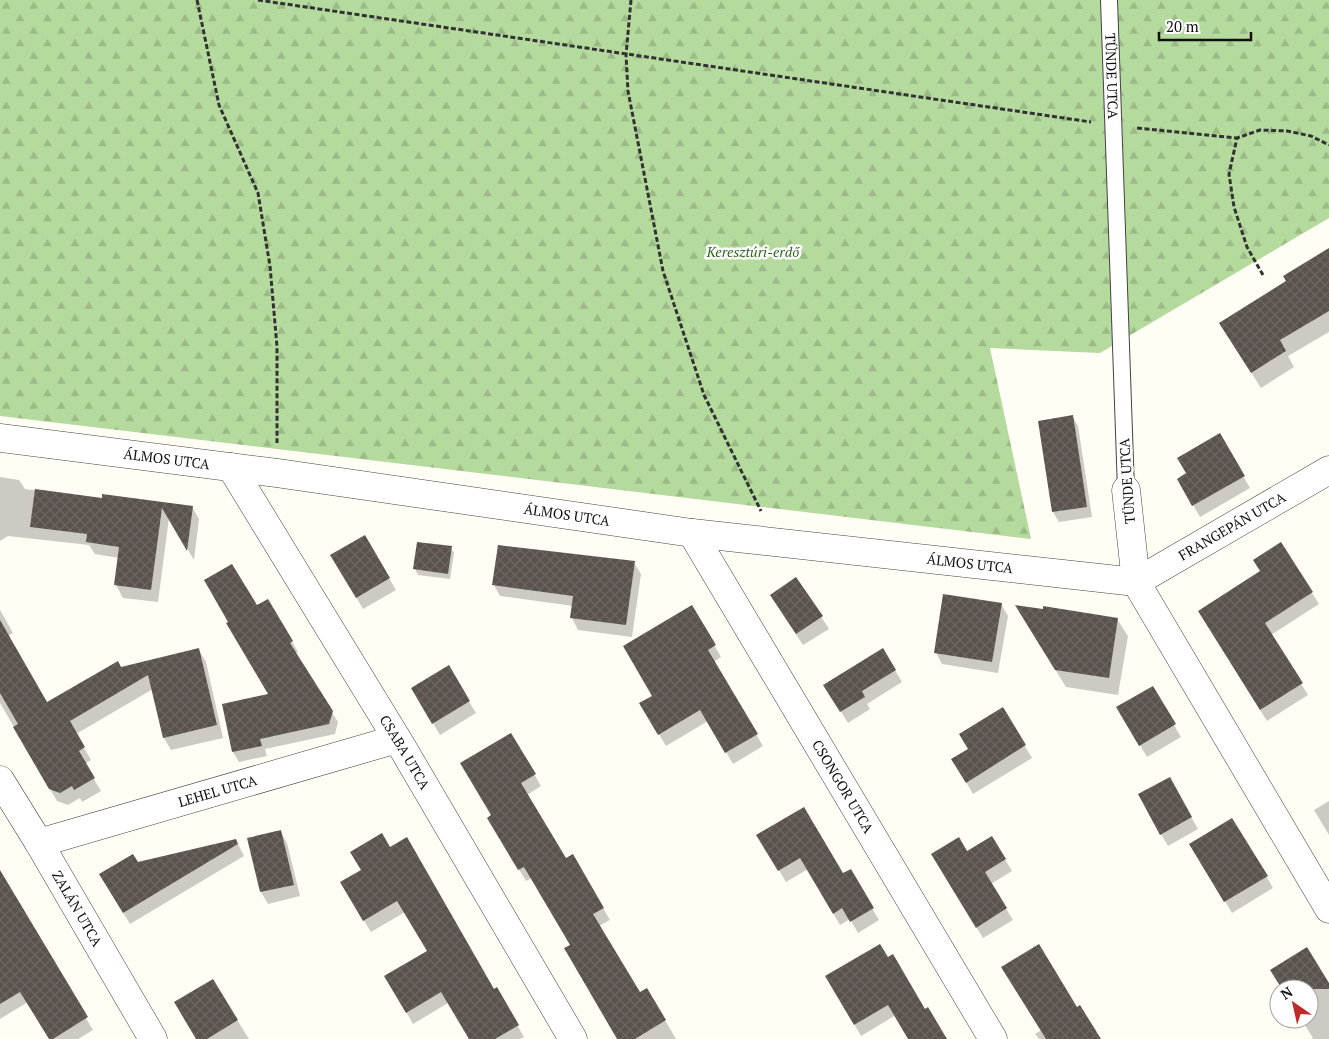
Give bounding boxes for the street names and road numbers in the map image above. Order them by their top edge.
street label: TÜNDE UTCA [1101,33,1123,120]
street label: TÜNDE UTCA [1114,437,1139,524]
street label: ÁLMOS UTCA [123,444,211,473]
street label: FRANGEPÁN UTCA [1175,487,1289,564]
street label: ÁLMOS UTCA [523,499,612,530]
street label: ÁLMOS UTCA [926,549,1014,577]
street label: CSABA UTCA [376,711,435,793]
street label: CSONGOR UTCA [808,736,879,837]
street label: LEHEL UTCA [176,770,260,811]
street label: ZALÁN UTCA [48,867,107,950]

